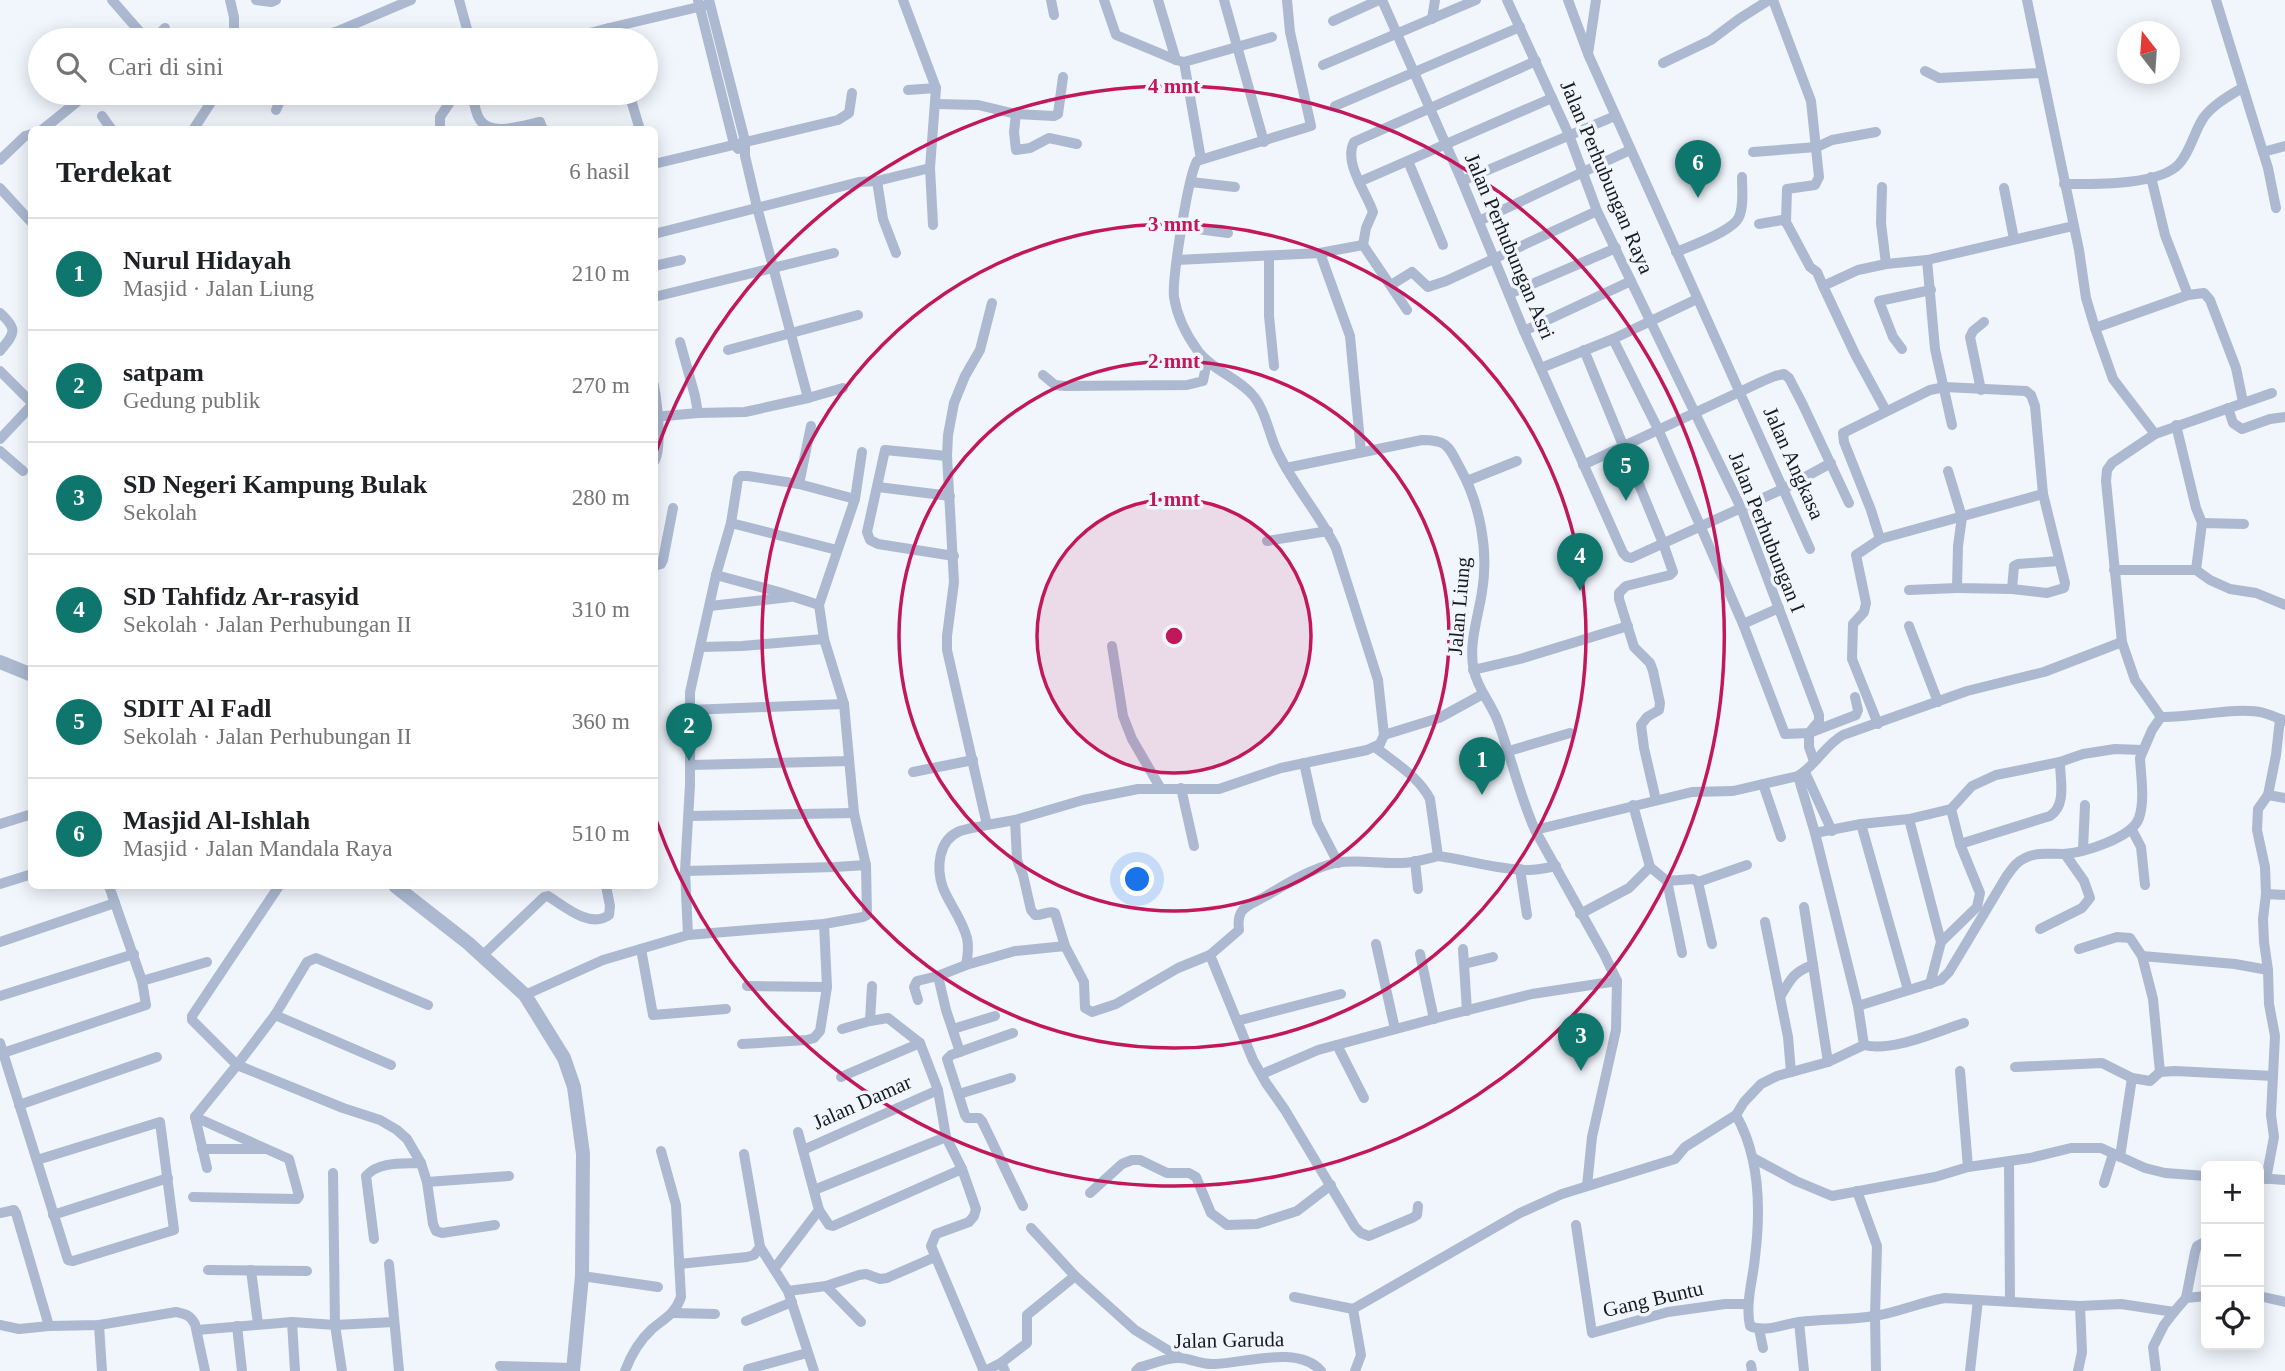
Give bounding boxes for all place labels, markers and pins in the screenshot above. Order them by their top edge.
pin: 6 [1675,140,1721,198]
pin: 5 [1603,443,1649,501]
pin: 4 [1557,533,1603,591]
centre of rings [1162,624,1186,648]
pin: 2 [666,703,712,761]
pin: 1 [1459,737,1505,795]
pin: 3 [1558,1013,1604,1071]

